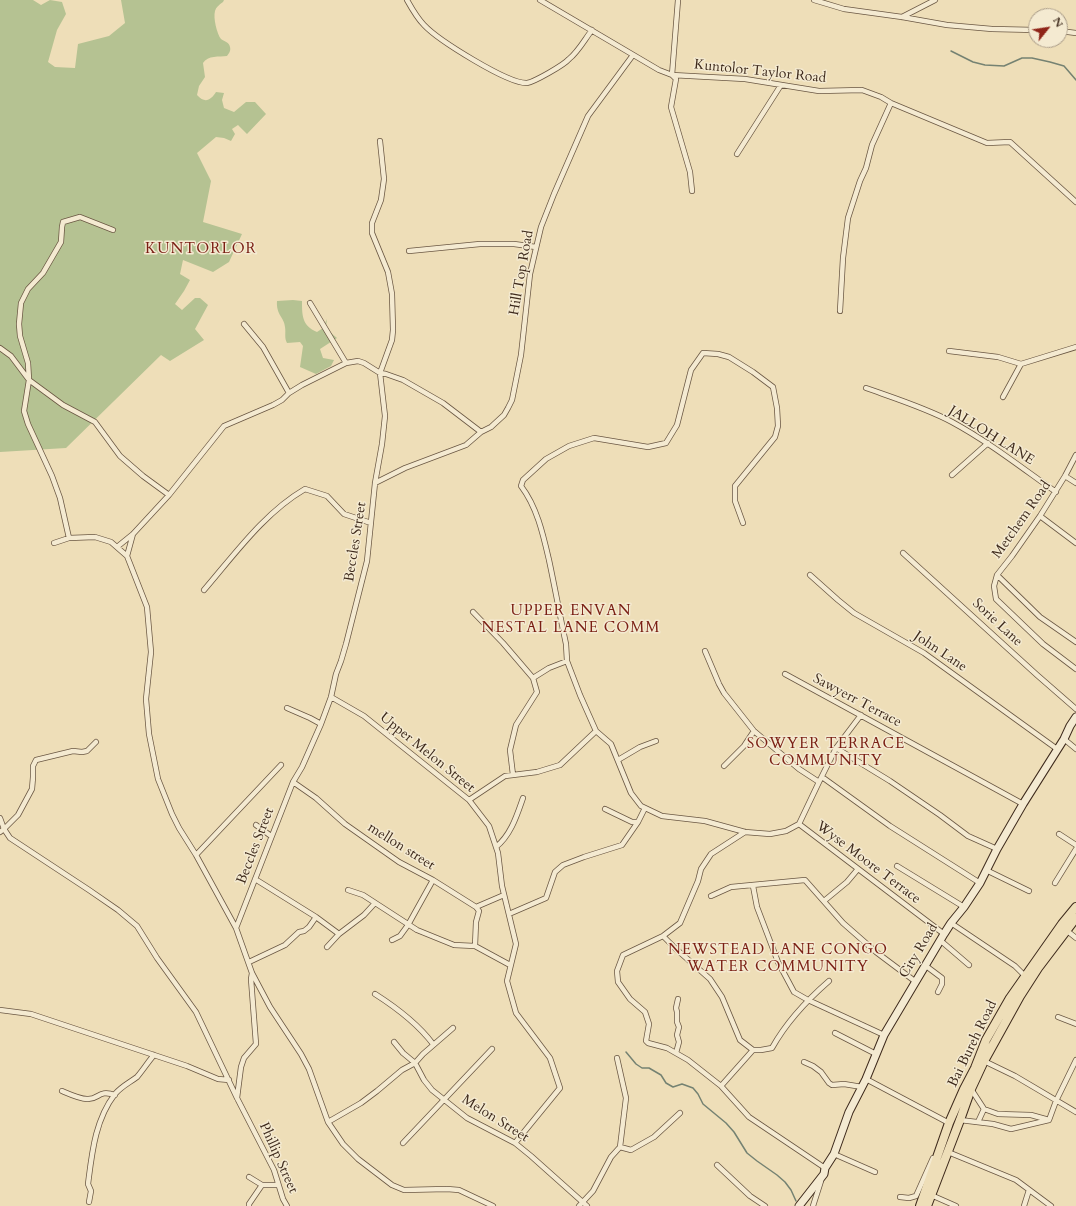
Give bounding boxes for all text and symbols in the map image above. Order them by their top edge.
north arrow [1028,8,1068,48]
text: N [1049,14,1067,30]
street label: Kuntolor Taylor Road [693,57,827,87]
street label: Hill Top Road [506,229,538,317]
district label: KUNTORLOR [145,241,257,259]
street label: JALLOH LANE [945,403,1037,469]
street label: Metchem Road [989,478,1055,562]
street label: Beccles Street [341,501,371,583]
street label: Sorie Lane [968,596,1026,650]
district label: UPPER ENVAN NESTAL LANE COMM [482,603,660,638]
street label: John Lane [910,628,970,676]
street label: Sawyerr Terrace [810,671,904,731]
street label: Upper Melon Street [376,709,478,797]
district label: SOWYER TERRACE COMMUNITY [747,736,905,771]
street label: Beccles Street [234,805,278,887]
street label: Wyse Moore Terrace [812,818,924,908]
street label: mellon street [364,820,438,874]
street label: City Road [896,921,942,981]
district label: NEWSTEAD LANE CONGO WATER COMMUNITY [668,942,888,977]
street label: Bai Bureh Road [945,998,1001,1090]
street label: Melon Street [458,1092,532,1146]
street label: Phillip Street [255,1120,301,1196]

